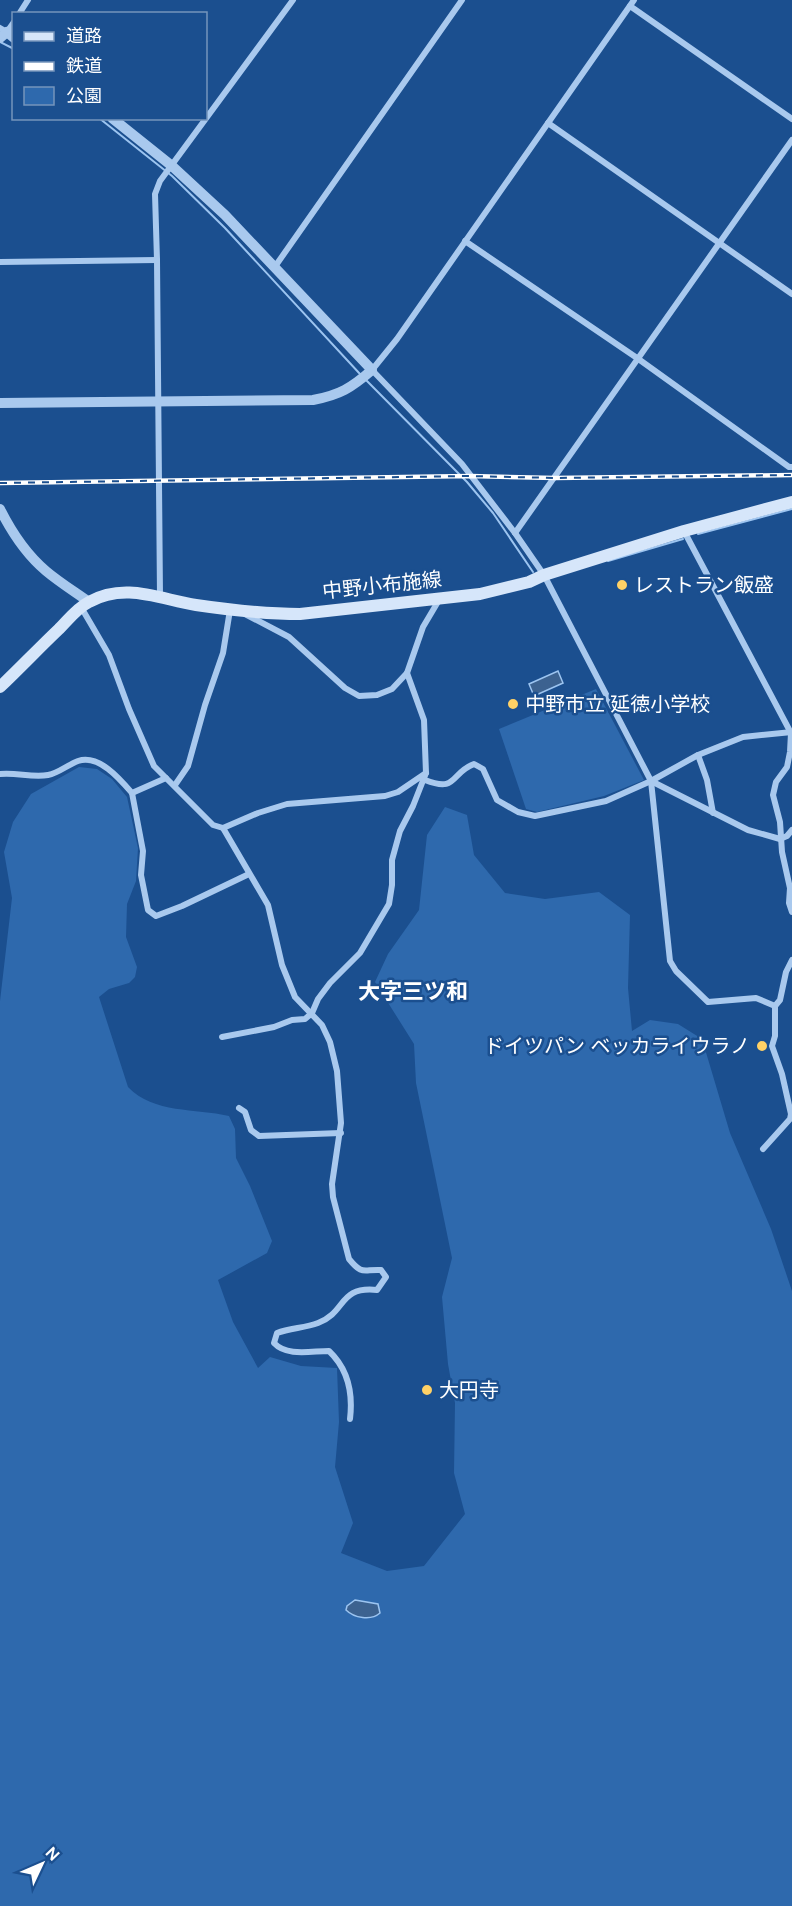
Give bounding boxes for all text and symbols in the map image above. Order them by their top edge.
legend [12,12,207,120]
text: 道路 [66,24,102,48]
text: 鉄道 [66,54,102,78]
text: 公園 [66,84,102,108]
street label: 中野小布施線 [321,566,443,604]
place label: レストラン飯盛 [634,572,774,598]
marker: レストラン飯盛 [615,578,629,592]
place label: 中野市立 延徳小学校 [525,691,710,717]
marker: 中野市立 延徳小学校 [506,697,520,711]
district label: 大字三ツ和 [358,977,468,1006]
place label: ドイツパン ベッカライウラノ [484,1033,750,1059]
marker: ドイツパン ベッカライウラノ [755,1039,769,1053]
place label: 大円寺 [439,1377,499,1403]
marker: 大円寺 [420,1383,434,1397]
north arrow [12,1834,72,1894]
text: N [41,1842,64,1865]

